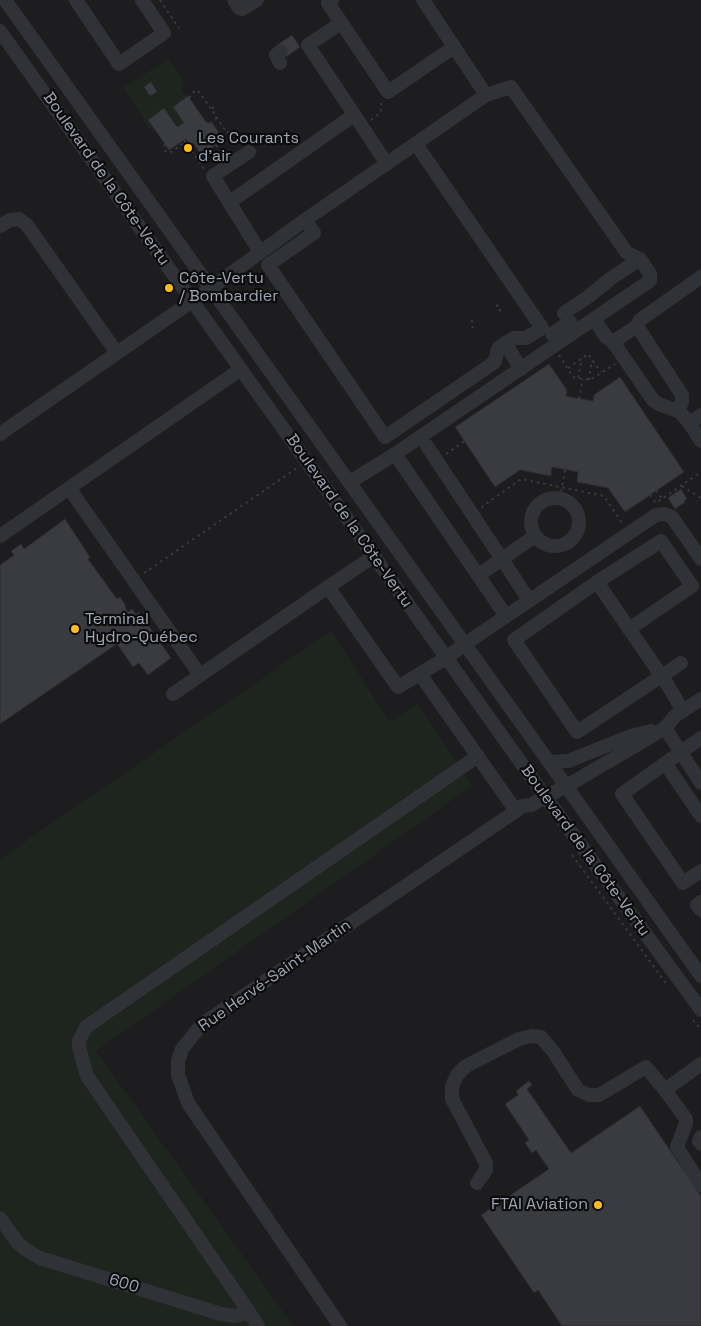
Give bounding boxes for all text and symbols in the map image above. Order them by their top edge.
street label: Boulevard de la Côte-Vertu [39,89,173,269]
place label: Les Courants d'air [198,129,299,167]
marker: Les Courants d'air [182,142,194,154]
place label: Côte-Vertu / Bombardier [179,269,278,307]
marker: Côte-Vertu / Bombardier [163,282,175,294]
street label: Boulevard de la Côte-Vertu [282,431,416,611]
place label: Terminal Hydro-Québec [85,610,198,648]
marker: Terminal Hydro-Québec [69,623,81,635]
street label: Boulevard de la Côte-Vertu [516,762,654,940]
street label: Rue Hervé-Saint-Martin [195,916,355,1036]
place label: FTAI Aviation [491,1195,588,1215]
marker: FTAI Aviation [592,1199,604,1211]
street label: 600 [107,1270,141,1298]

